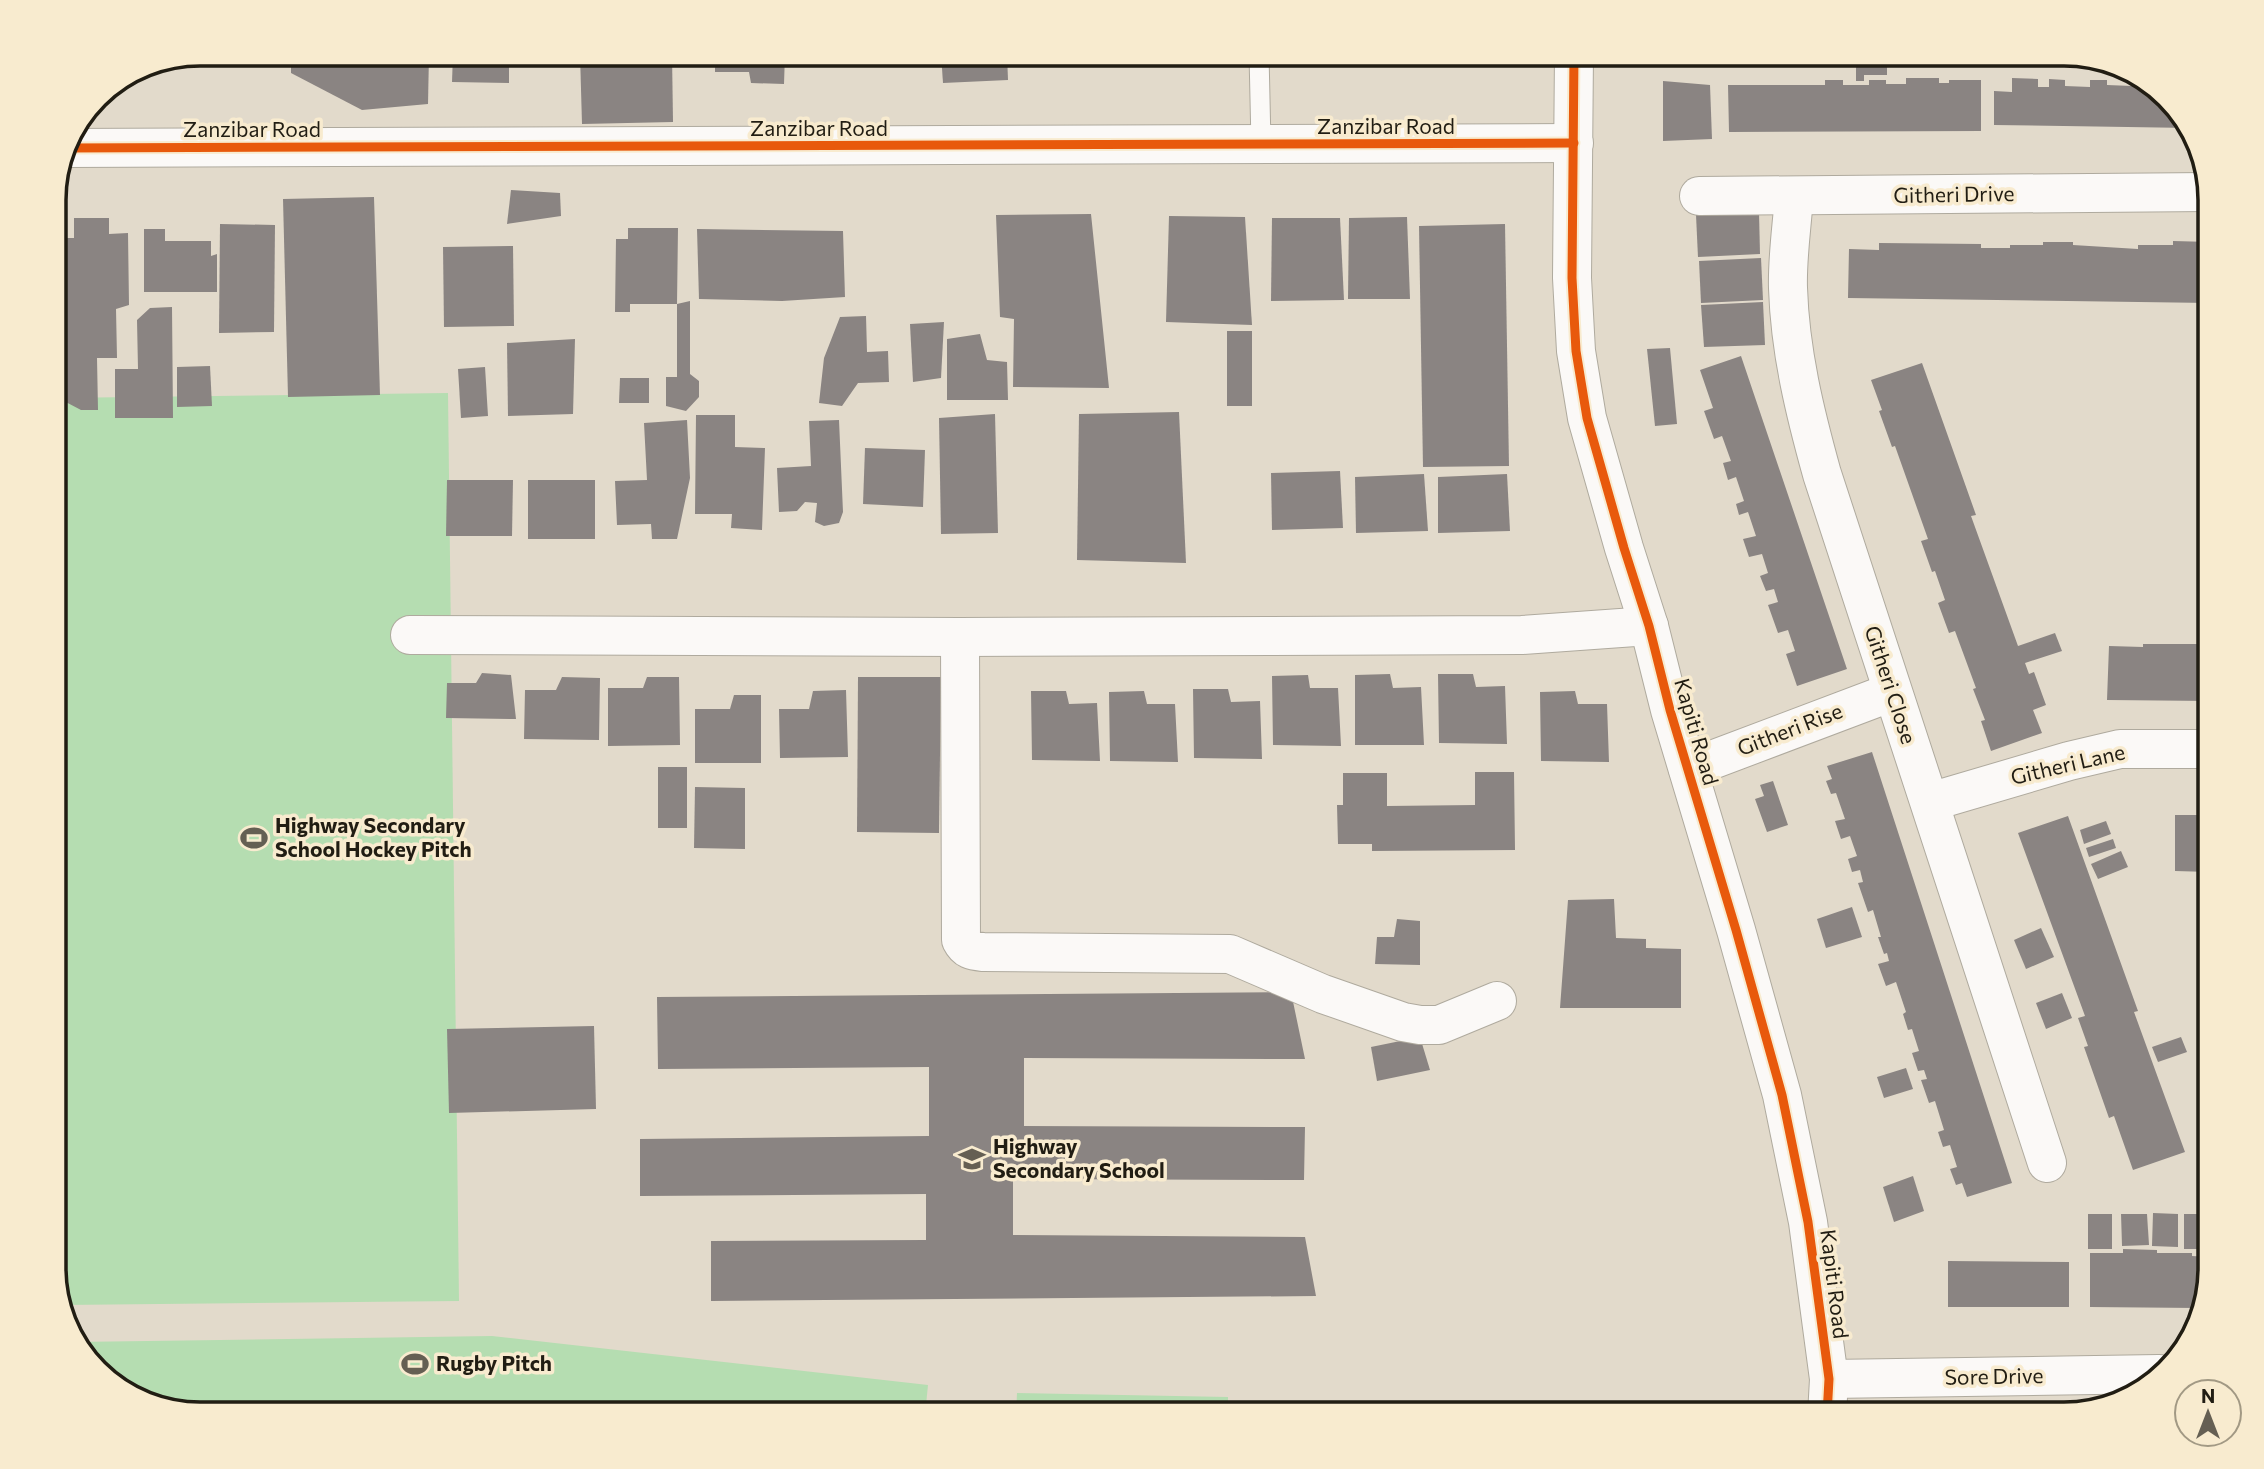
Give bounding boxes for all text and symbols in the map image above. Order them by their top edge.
street label: Zanzibar Road [1317,113,1455,138]
street label: Zanzibar Road [750,115,888,140]
street label: Zanzibar Road [183,116,321,141]
street label: Githeri Drive [1893,180,2015,207]
street label: Githeri Close [1861,622,1922,747]
street label: Kapiti Road [1670,675,1725,788]
street label: Githeri Rise [1733,697,1845,760]
street label: Githeri Lane [2008,738,2127,789]
place label: Highway Secondary School Hockey Pitch [275,812,472,861]
sports icon: Highway Secondary School Hockey Pitch [239,823,269,853]
place label: Highway Secondary School [993,1133,1165,1182]
school or university icon: Highway Secondary School [957,1144,987,1174]
street label: Kapiti Road [1816,1228,1855,1340]
sports icon: Rugby Pitch [400,1349,430,1379]
place label: Rugby Pitch [436,1350,552,1375]
street label: Sore Drive [1944,1362,2044,1389]
north arrow [2173,1378,2243,1448]
text: N [2201,1384,2215,1407]

